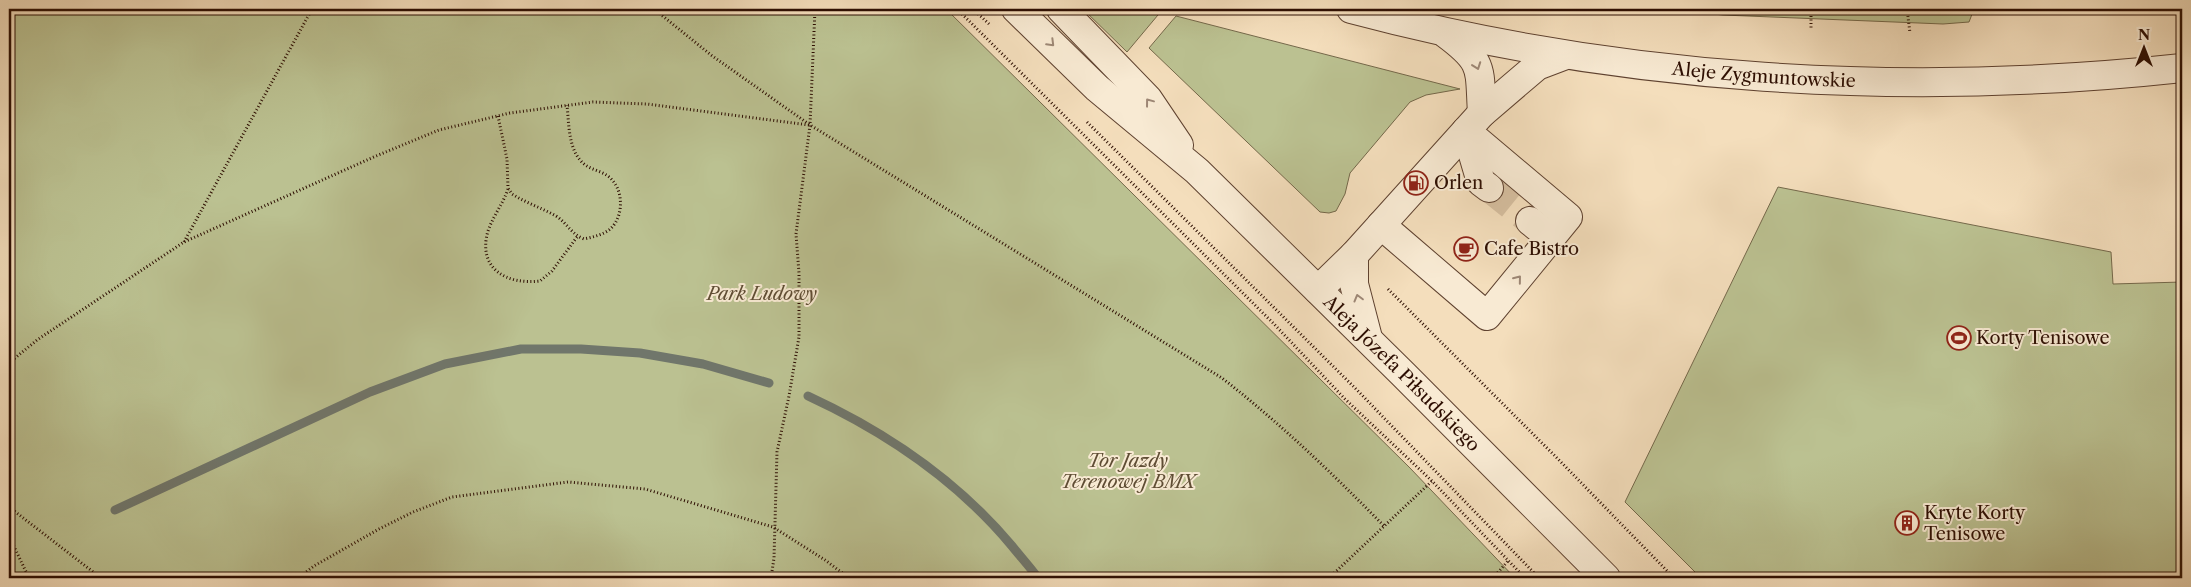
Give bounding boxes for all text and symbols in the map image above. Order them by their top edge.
north arrow [2118,22,2168,72]
text: N [2138,26,2150,44]
one-way arrow [1045,37,1054,46]
street label: Aleje Zygmuntowskie [1670,58,1856,92]
one-way arrow [1471,61,1481,69]
one-way arrow [1146,98,1155,108]
fuel station icon: Orlen [1403,170,1429,196]
place label: Orlen [1434,172,1483,194]
cafe icon: Cafe Bistro [1453,236,1479,262]
place label: Cafe Bistro [1484,238,1579,260]
one-way arrow [1512,275,1521,284]
park label: Park Ludowy [705,283,817,305]
street label: Aleja Józefa Piłsudskiego [1318,290,1485,456]
one-way arrow [1353,294,1363,302]
sports icon: Korty Tenisowe [1946,325,1972,351]
place label: Korty Tenisowe [1976,327,2110,349]
park label: Tor Jazdy Terenowej BMX [1061,450,1199,493]
place label: Kryte Korty Tenisowe [1924,502,2026,545]
building icon: Kryte Korty Tenisowe [1894,510,1920,536]

